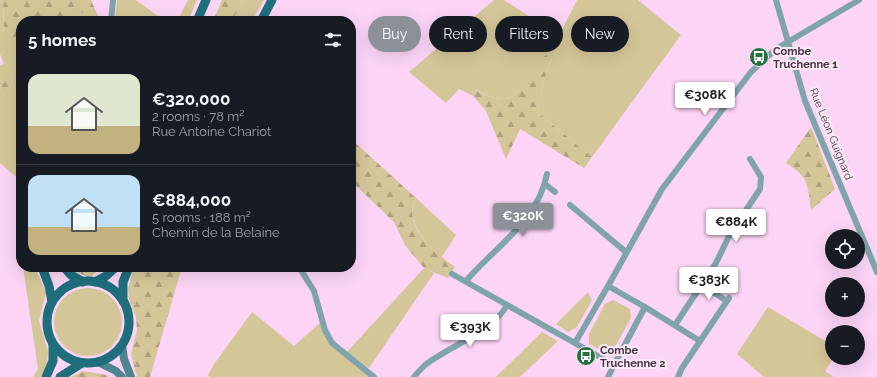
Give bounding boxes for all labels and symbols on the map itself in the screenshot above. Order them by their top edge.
place label: Combe Truchenne 1 [773,45,838,71]
bus stop icon: Combe Truchenne 1 [748,46,770,68]
pin: €308K [677,82,733,116]
street label: Rue Léon Guignard [807,86,855,182]
pin: €320K [495,203,551,237]
pin: €884K [708,209,764,243]
pin: €383K [681,267,737,301]
pin: €393K [442,314,498,348]
place label: Combe Truchenne 2 [600,344,665,370]
bus stop icon: Combe Truchenne 2 [575,345,597,367]

